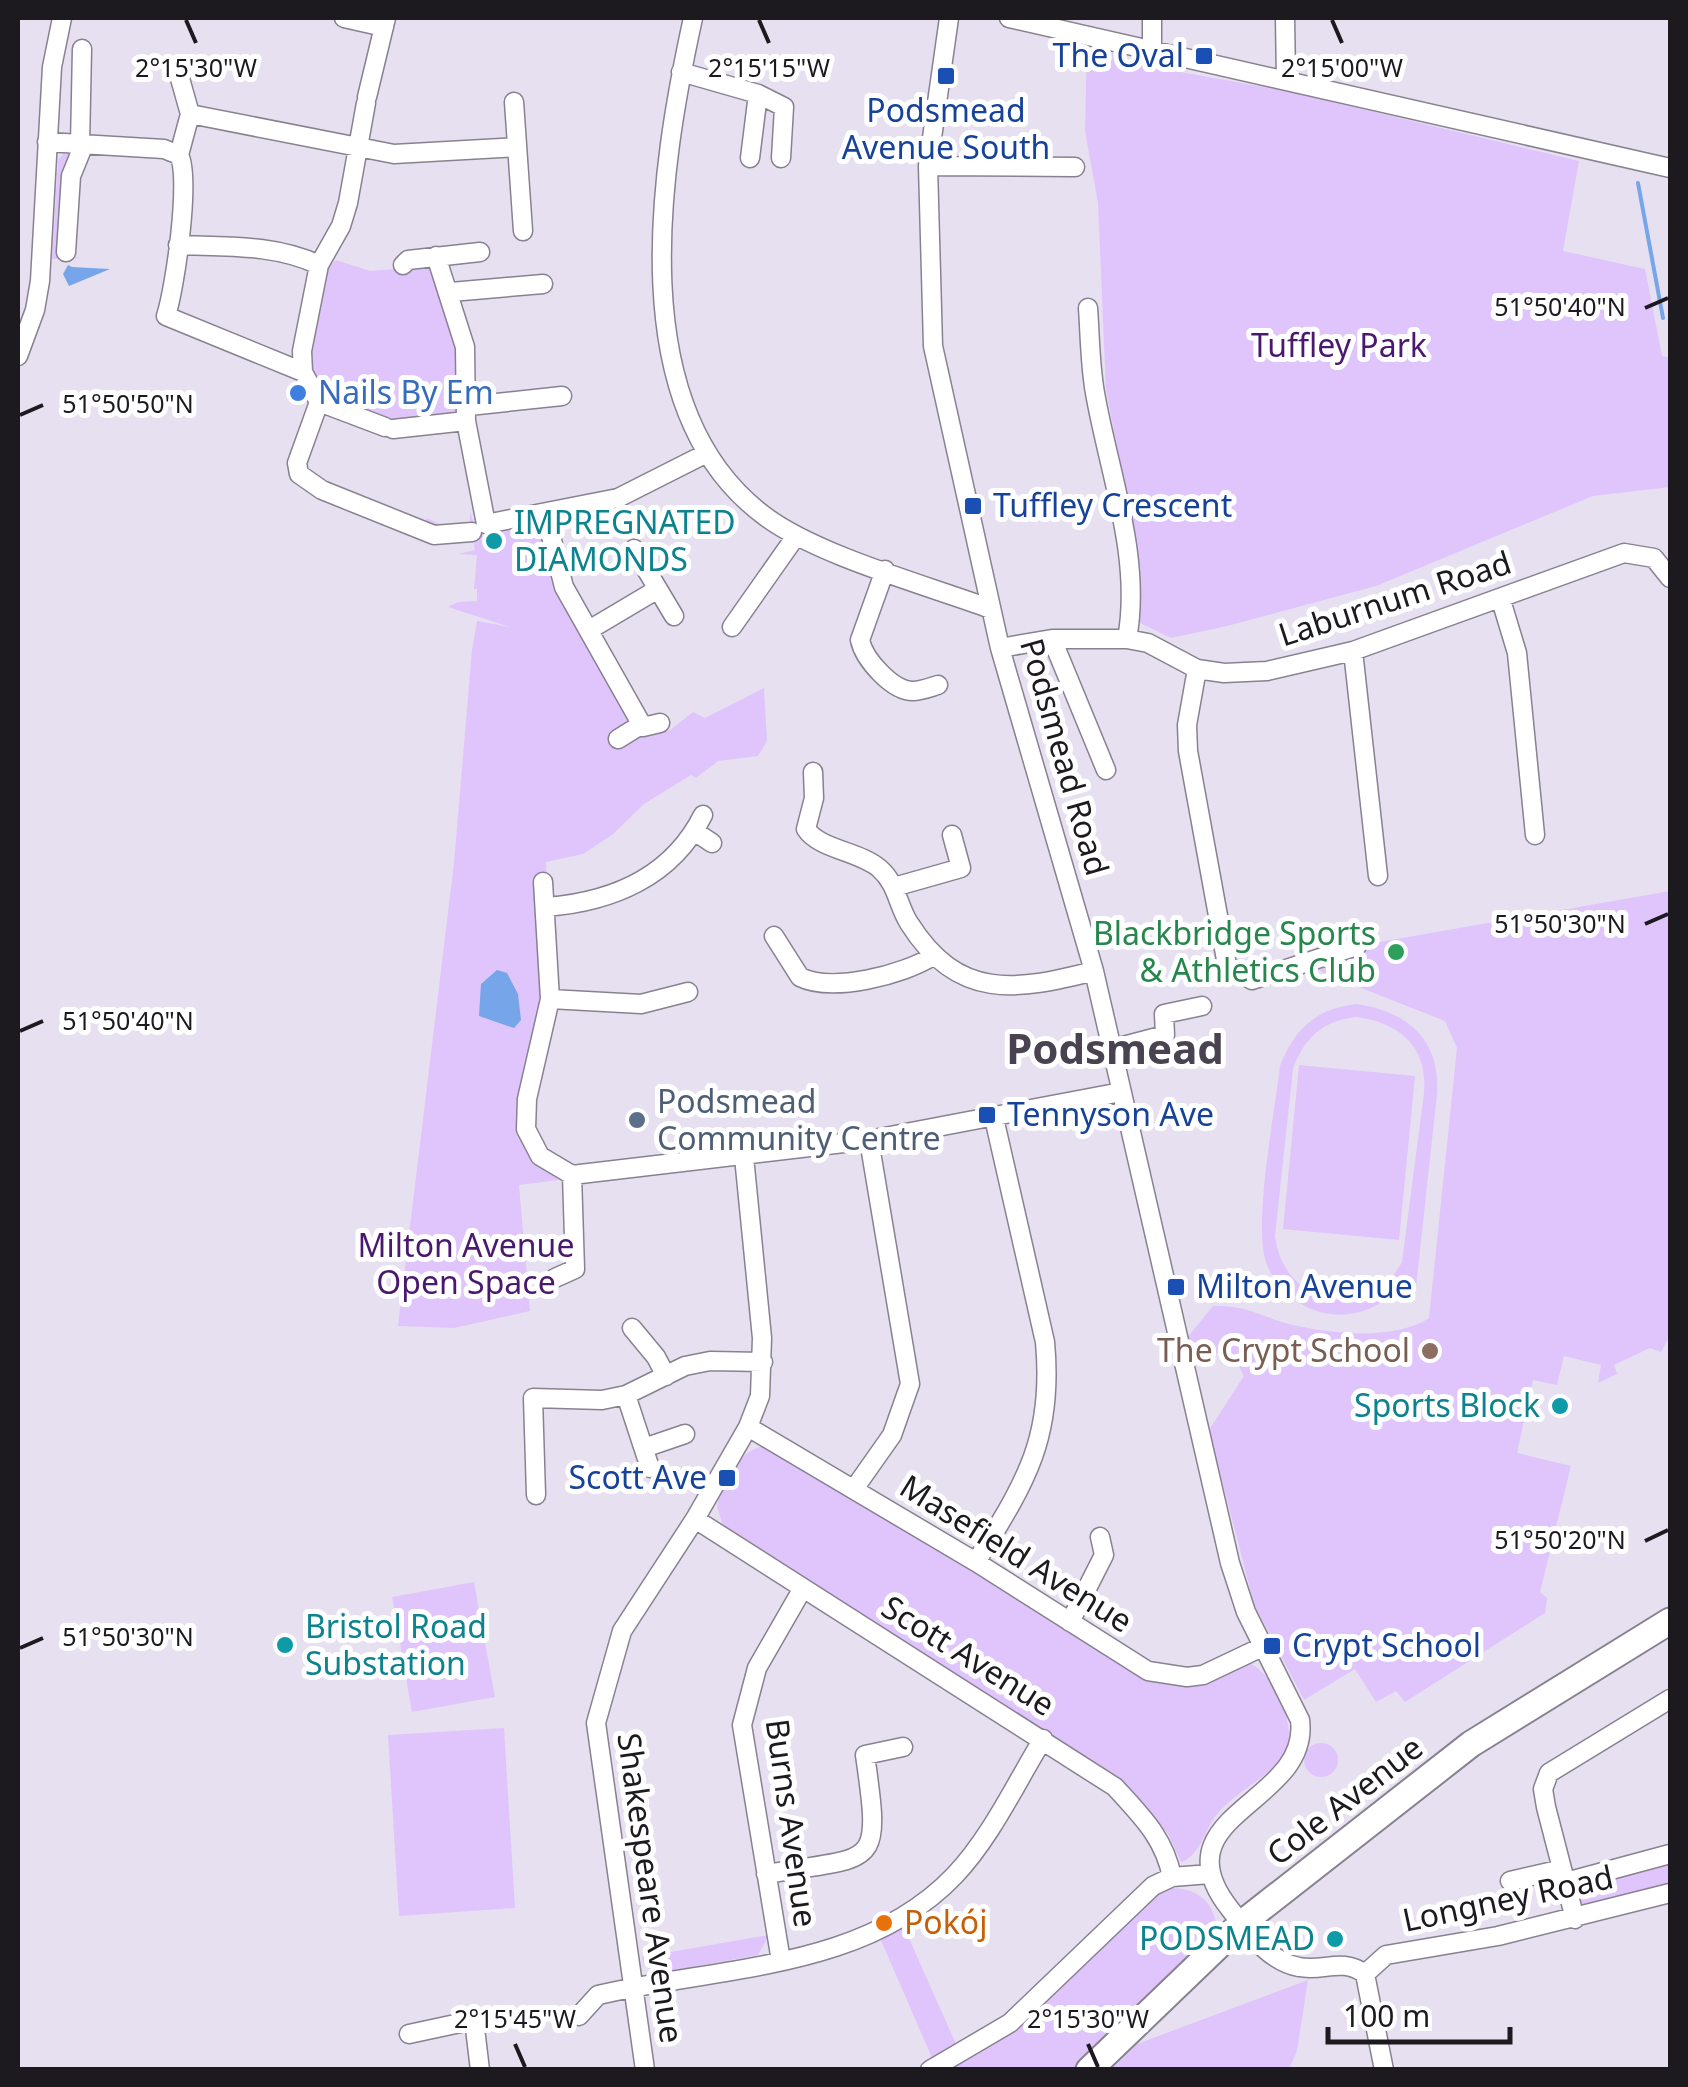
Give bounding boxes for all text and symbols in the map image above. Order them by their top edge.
place label: The Oval [1053,33,1184,76]
marker: The Oval [1193,45,1215,67]
text: 2°15'30"W [135,50,257,84]
text: 2°15'15"W [708,50,830,84]
text: 2°15'00"W [1281,50,1403,84]
marker: Podsmead Avenue South [935,65,957,87]
place label: Podsmead Avenue South [842,88,1050,168]
text: 51°50'40"N [1494,289,1626,323]
park label: Tuffley Park [1251,323,1427,366]
place label: Nails By Em [318,370,494,413]
marker: Nails By Em [287,382,309,404]
text: 51°50'50"N [62,386,194,420]
place label: Tuffley Crescent [993,483,1232,526]
marker: Tuffley Crescent [962,495,984,517]
place label: IMPREGNATED DIAMONDS [514,500,736,580]
marker: IMPREGNATED DIAMONDS [483,530,505,552]
street label: Laburnum Road [1273,540,1516,655]
street label: Podsmead Road [1011,633,1120,880]
text: 51°50'30"N [1494,906,1626,940]
place label: Blackbridge Sports & Athletics Club [1093,911,1376,991]
marker: Blackbridge Sports & Athletics Club [1385,941,1407,963]
text: 51°50'40"N [62,1003,194,1037]
district label: Podsmead [1006,1019,1224,1076]
place label: Podsmead Community Centre [657,1079,941,1159]
place label: Tennyson Ave [1007,1092,1214,1135]
marker: Tennyson Ave [976,1104,998,1126]
marker: Podsmead Community Centre [626,1109,648,1131]
park label: Milton Avenue Open Space [358,1223,574,1303]
place label: Milton Avenue [1196,1264,1413,1307]
marker: Milton Avenue [1165,1276,1187,1298]
place label: The Crypt School [1157,1328,1410,1371]
marker: The Crypt School [1419,1340,1441,1362]
place label: Sports Block [1354,1383,1540,1426]
marker: Sports Block [1549,1395,1571,1417]
place label: Scott Ave [569,1455,707,1498]
street label: Masefield Avenue [892,1464,1141,1642]
marker: Scott Ave [716,1467,738,1489]
text: 51°50'20"N [1494,1522,1626,1556]
street label: Scott Avenue [874,1585,1063,1725]
place label: Bristol Road Substation [305,1604,487,1684]
text: 51°50'30"N [62,1619,194,1653]
place label: Crypt School [1292,1623,1481,1666]
marker: Bristol Road Substation [274,1634,296,1656]
marker: Crypt School [1261,1635,1283,1657]
street label: Burns Avenue [757,1716,828,1930]
street label: Cole Avenue [1257,1725,1431,1874]
street label: Shakespeare Avenue [608,1730,695,2046]
street label: Longney Road [1398,1854,1617,1941]
place label: Pokój [904,1900,987,1943]
marker: Pokój [873,1912,895,1934]
place label: PODSMEAD [1139,1916,1315,1959]
marker: PODSMEAD [1324,1928,1346,1950]
scale bar [1328,1982,1510,2044]
text: 100 m [1343,1995,1430,2036]
text: 2°15'45"W [454,2001,576,2035]
text: 2°15'30"W [1027,2001,1149,2035]

